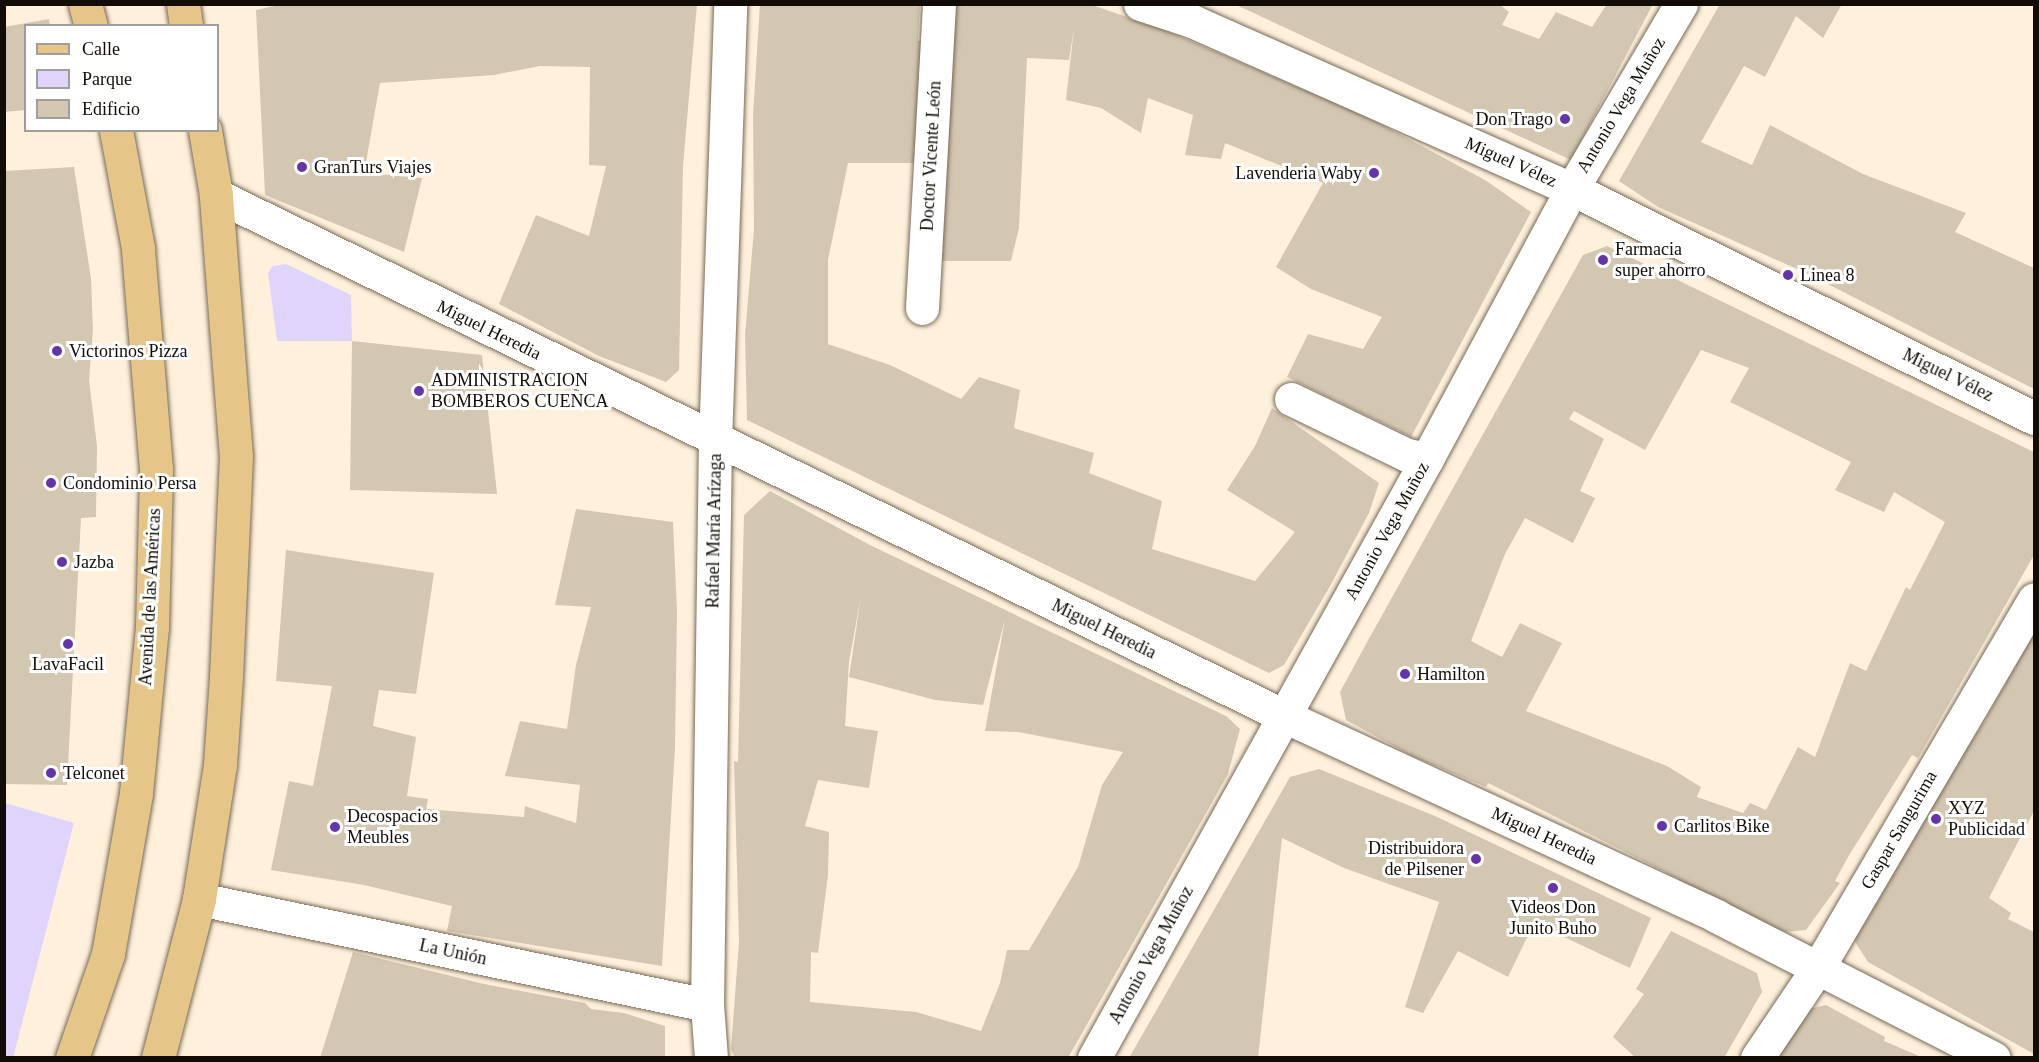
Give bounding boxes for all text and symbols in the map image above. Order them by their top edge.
legend [24,24,219,132]
street label: Antonio Vega Muñoz [1572,33,1670,177]
text: Calle [82,39,120,59]
text: Parque [82,69,132,89]
street label: Doctor Vicente León [916,80,946,232]
text: Edificio [82,99,140,119]
place label: Don Trago [1475,108,1553,130]
marker: Don Trago [1558,112,1572,126]
street label: Miguel Vélez [1462,132,1560,192]
place label: GranTurs Viajes [314,156,432,178]
marker: GranTurs Viajes [295,160,309,174]
place label: Lavenderia Waby [1235,162,1362,184]
marker: Lavenderia Waby [1367,166,1381,180]
place label: Farmacia super ahorro [1615,239,1705,282]
marker: Farmacia super ahorro [1596,253,1610,267]
place label: Linea 8 [1800,264,1854,286]
marker: Linea 8 [1781,268,1795,282]
street label: Miguel Heredia [433,295,545,365]
place label: Victorinos Pizza [69,340,187,362]
marker: Victorinos Pizza [50,344,64,358]
street label: Miguel Vélez [1899,344,1997,406]
place label: ADMINISTRACION BOMBEROS CUENCA [431,370,609,412]
marker: ADMINISTRACION BOMBEROS CUENCA [412,384,426,398]
street label: Rafael María Arízaga [702,453,726,609]
street label: Antonio Vega Muñoz [1340,458,1434,604]
place label: Condominio Persa [63,472,196,494]
marker: Condominio Persa [44,476,58,490]
street label: Avenida de las Américas [135,507,165,687]
place label: Jazba [74,551,114,573]
marker: Jazba [55,555,69,569]
street label: Miguel Heredia [1048,594,1160,664]
marker: LavaFacil [61,637,75,651]
place label: LavaFacil [32,653,104,675]
place label: Hamilton [1417,663,1485,685]
marker: Hamilton [1398,667,1412,681]
place label: Telconet [63,762,125,784]
marker: Telconet [44,766,58,780]
street label: Gaspar Sangurima [1856,767,1942,893]
place label: XYZ Publicidad [1948,798,2025,840]
street label: Miguel Heredia [1488,802,1600,870]
place label: Decospacios Meubles [347,806,438,848]
marker: XYZ Publicidad [1929,812,1943,826]
place label: Carlitos Bike [1674,815,1769,837]
marker: Carlitos Bike [1655,819,1669,833]
marker: Decospacios Meubles [328,820,342,834]
place label: Distribuidora de Pilsener [1368,838,1464,880]
marker: Distribuidora de Pilsener [1469,852,1483,866]
marker: Videos Don Junito Buho [1546,881,1560,895]
street label: Antonio Vega Muñoz [1104,882,1198,1028]
place label: Videos Don Junito Buho [1509,897,1597,940]
street label: La Unión [417,934,489,970]

